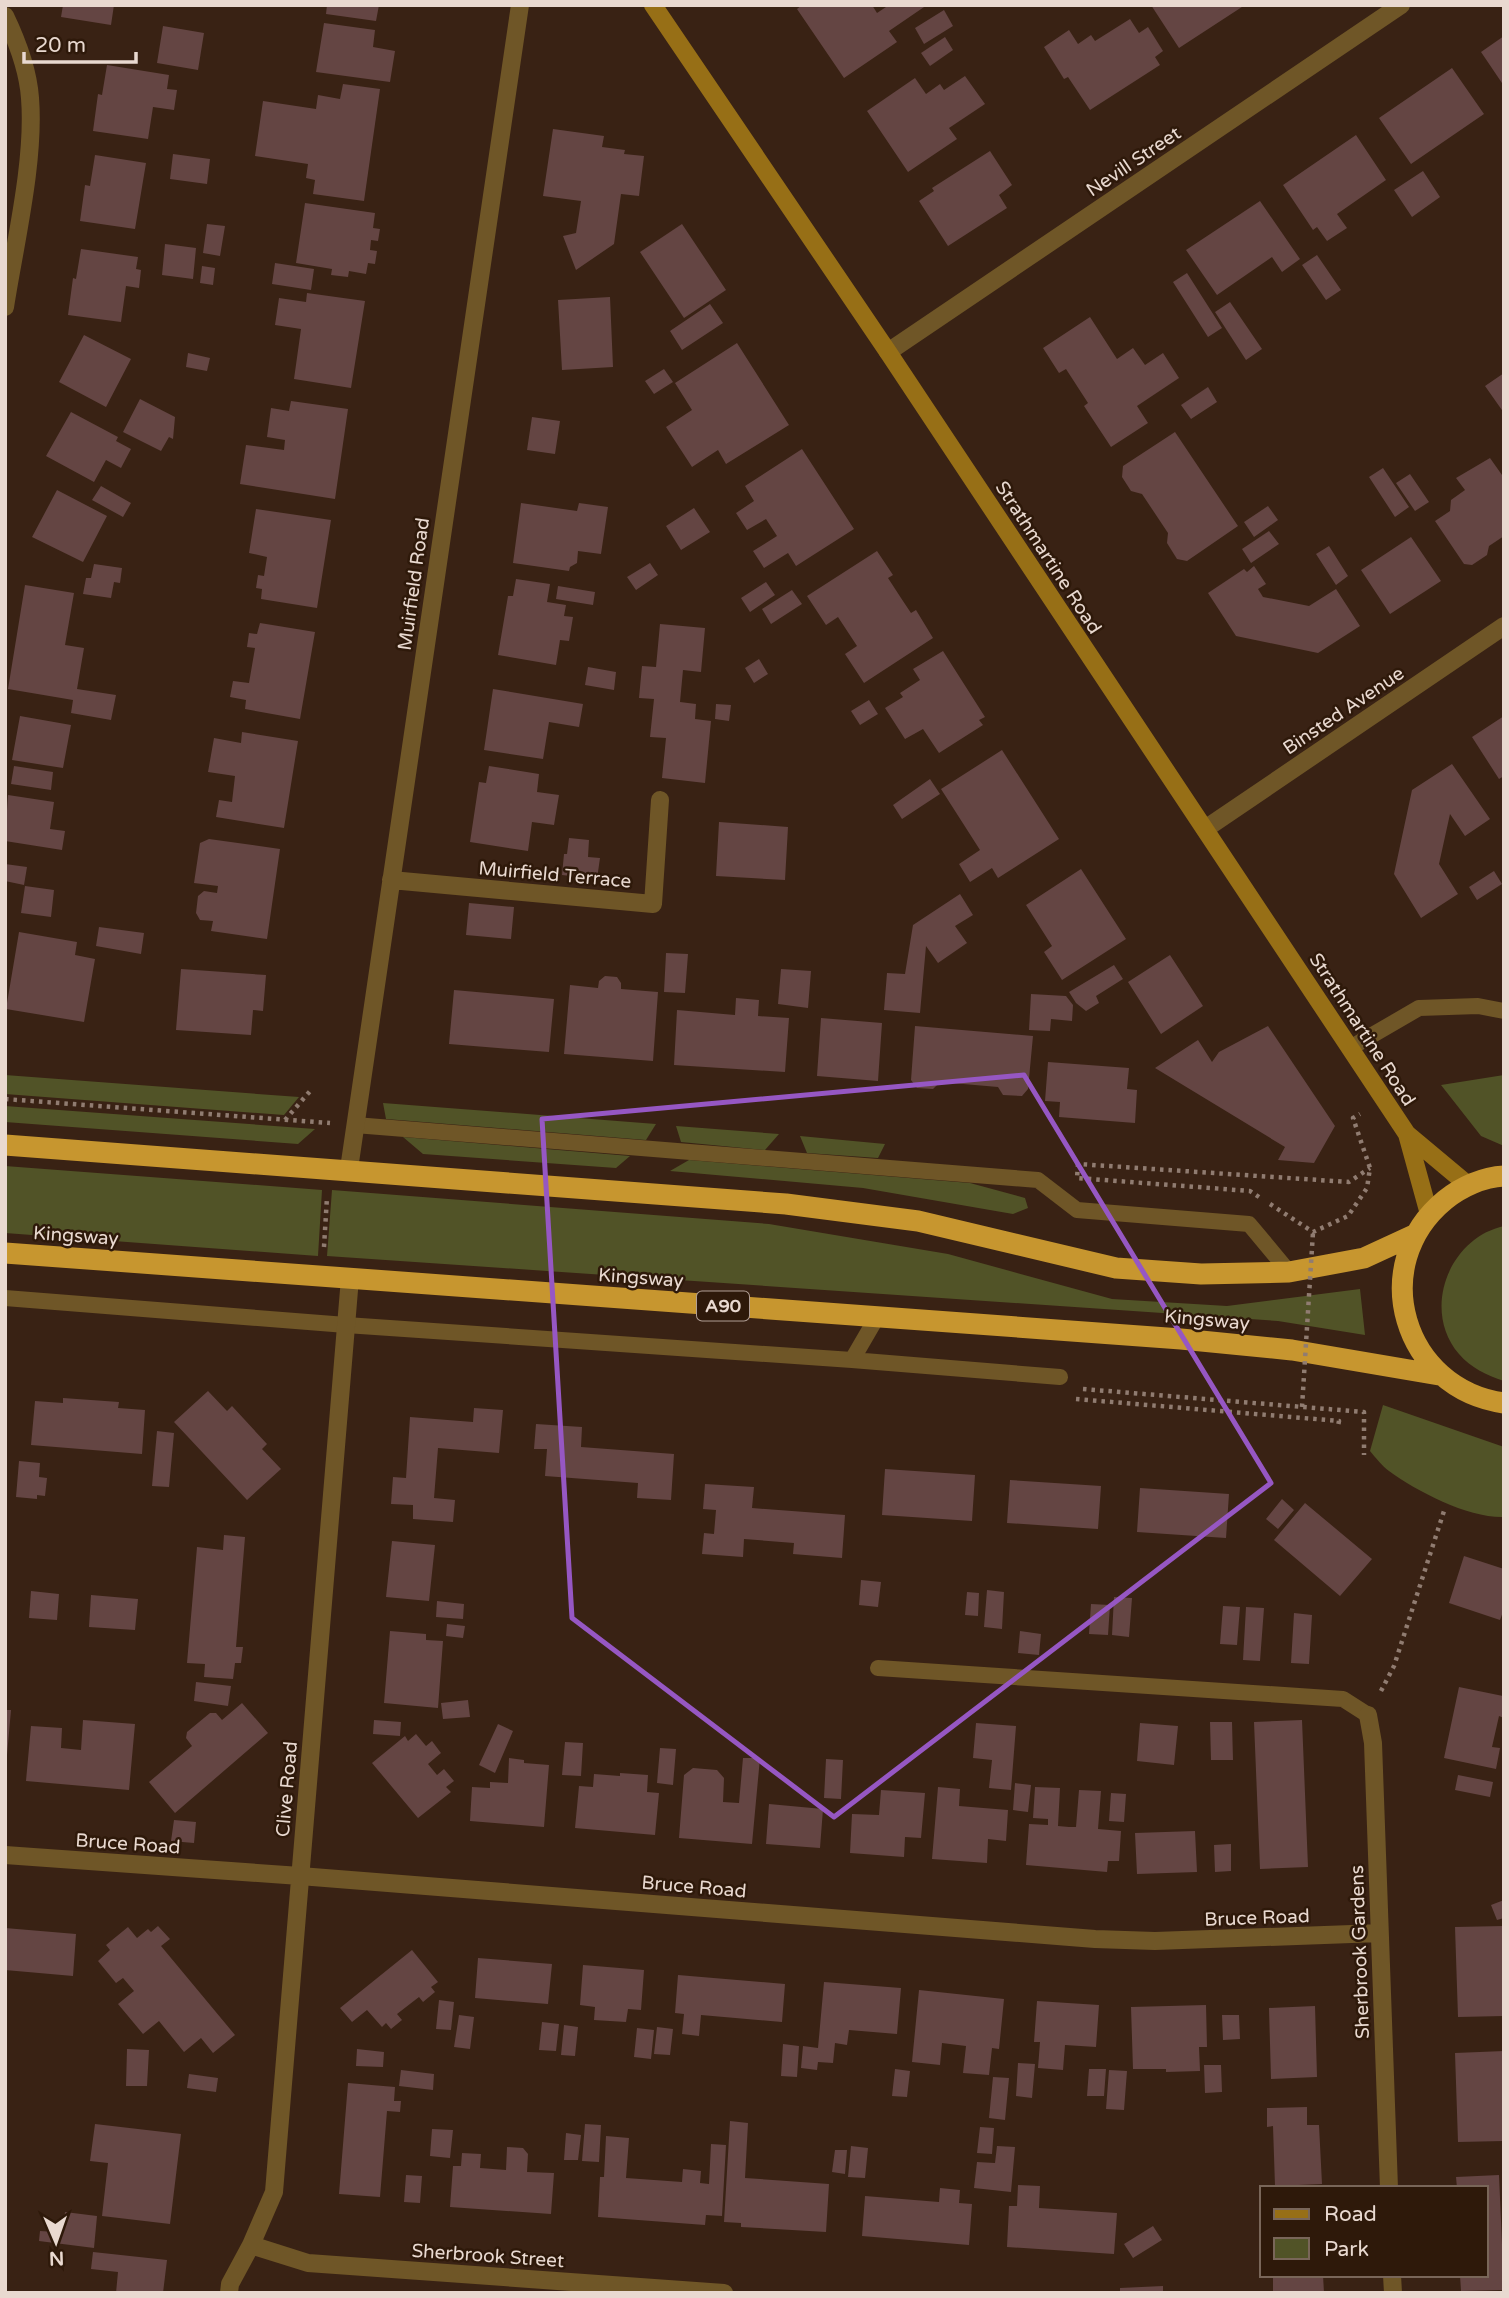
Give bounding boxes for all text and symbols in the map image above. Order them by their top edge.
scale bar [24,21,136,65]
text: 20 m [35,33,86,58]
street label: Nevill Street [1082,122,1185,201]
street label: Strathmartine Road [991,477,1106,638]
street label: Muirfield Road [394,516,434,652]
street label: Binsted Avenue [1279,662,1408,759]
street label: Muirfield Terrace [478,857,632,893]
street label: Strathmartine Road [1305,949,1420,1110]
street label: Kingsway [32,1222,119,1250]
street label: Kingsway [597,1264,684,1292]
road number: A90 [697,1292,749,1321]
street label: Kingsway [1163,1305,1251,1335]
street label: Clive Road [272,1740,302,1838]
street label: Bruce Road [75,1829,181,1859]
street label: Sherbrook Gardens [1346,1865,1374,2039]
street label: Bruce Road [640,1871,747,1903]
street label: Bruce Road [1204,1905,1310,1931]
legend [1260,2186,1488,2277]
text: Road [1324,2202,1377,2227]
north arrow [21,2207,91,2277]
text: Park [1324,2237,1369,2262]
street label: Sherbrook Street [411,2240,565,2272]
text: N [49,2247,65,2269]

